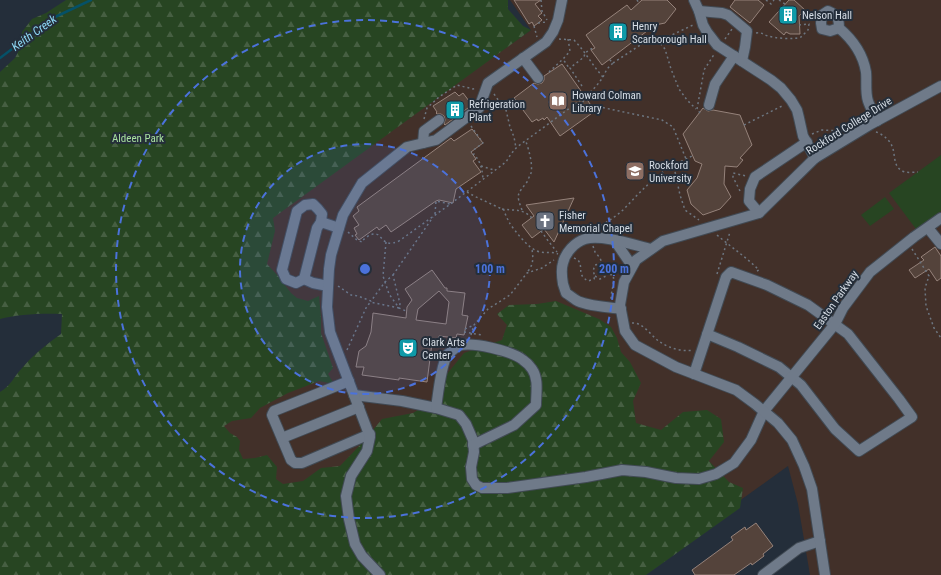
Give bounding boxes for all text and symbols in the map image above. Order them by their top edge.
building icon: Nelson Hall [777,4,799,26]
place label: Nelson Hall [802,9,852,22]
water label: Keith Creek [9,12,60,54]
place label: Henry Scarborough Hall [632,20,707,46]
building icon: Henry Scarborough Hall [607,21,629,43]
place label: Howard Colman Library [572,89,641,115]
library icon: Howard Colman Library [547,90,569,112]
street label: Rockford College Drive [804,94,894,158]
place label: Refrigeration Plant [469,98,525,124]
building icon: Refrigeration Plant [444,99,466,121]
park label: Aldeen Park [112,132,164,145]
place label: Rockford University [649,159,692,185]
school or university icon: Rockford University [624,160,646,182]
place label: Fisher Memorial Chapel [559,209,632,235]
church icon: Fisher Memorial Chapel [534,210,556,232]
centre of rings [358,262,372,276]
text: 100 m [475,262,505,276]
text: 200 m [599,262,629,276]
street label: Easton Parkway [811,268,861,332]
place label: Clark Arts Center [422,336,465,362]
theatre icon: Clark Arts Center [397,337,419,359]

